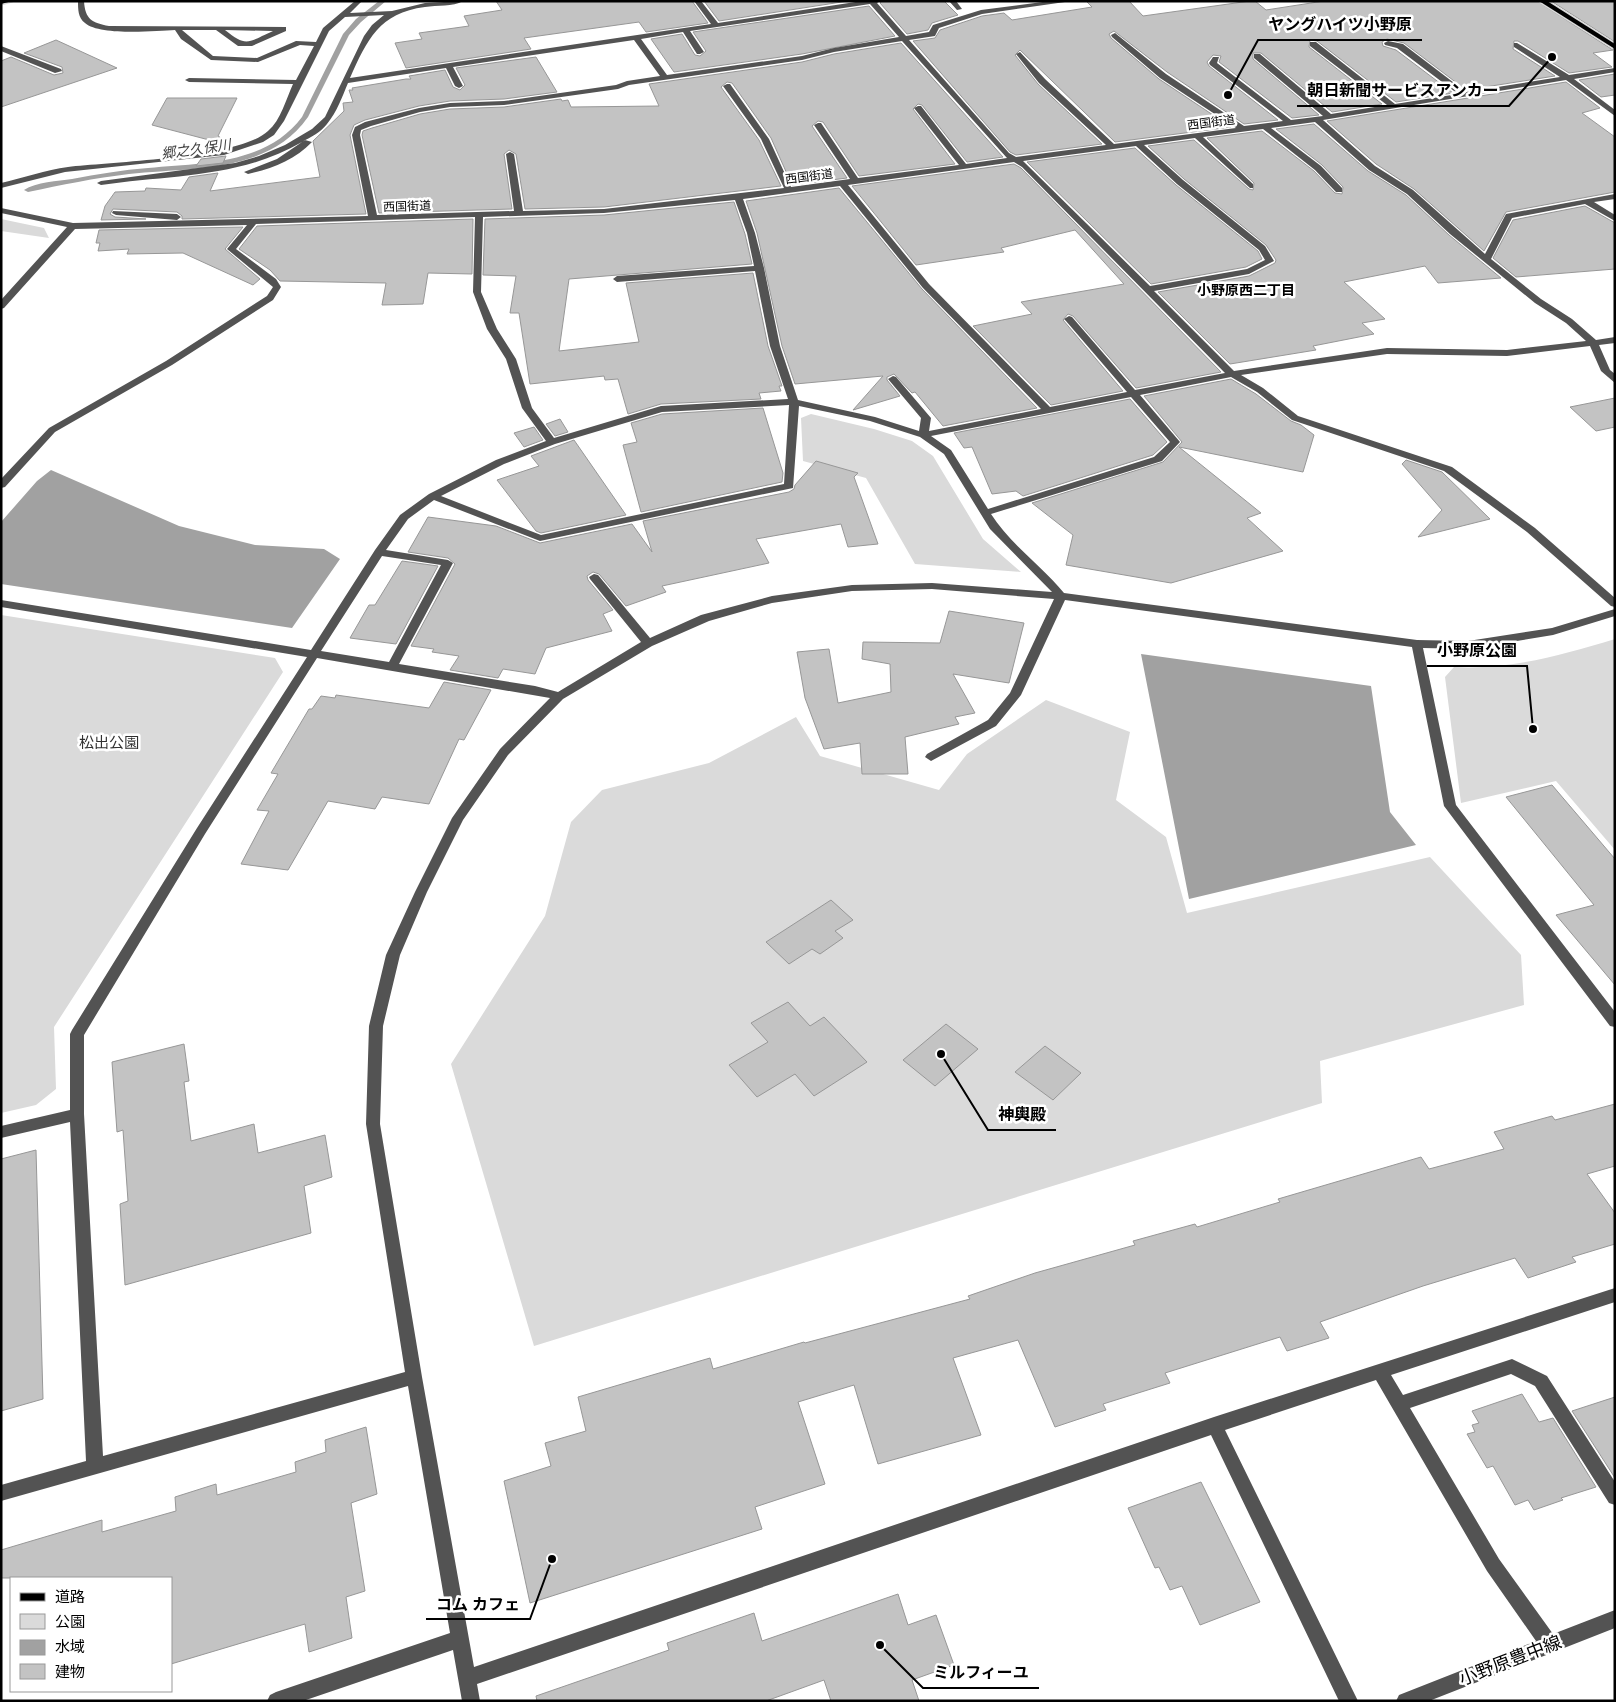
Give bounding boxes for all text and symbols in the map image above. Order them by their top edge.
callout: ヤングハイツ小野原 [1258,9,1422,40]
text: ヤングハイツ小野原 [1268,14,1412,34]
callout: 朝日新聞サービスアンカー [1297,75,1509,106]
text: 朝日新聞サービスアンカー [1307,80,1499,100]
street label: 西国街道 [1186,112,1236,132]
water label: 郷之久保川 [160,135,234,163]
street label: 西国街道 [784,166,834,186]
street label: 西国街道 [383,198,431,214]
district label: 小野原西二丁目 [1197,281,1295,299]
callout: 小野原公園 [1427,635,1527,666]
text: 小野原公園 [1437,640,1517,660]
park label: 松出公園 [79,733,139,752]
callout: 神輿殿 [988,1099,1056,1130]
text: 神輿殿 [998,1104,1046,1124]
legend [10,1577,172,1692]
text: 道路 [55,1587,85,1606]
callout: コム カフェ [426,1588,530,1619]
text: コム カフェ [436,1594,520,1614]
text: 公園 [55,1612,85,1631]
street label: 小野原豊中線 [1455,1630,1565,1690]
text: 水域 [55,1637,85,1656]
callout: ミルフィーユ [923,1657,1039,1688]
text: 建物 [55,1662,85,1681]
text: ミルフィーユ [933,1662,1029,1682]

